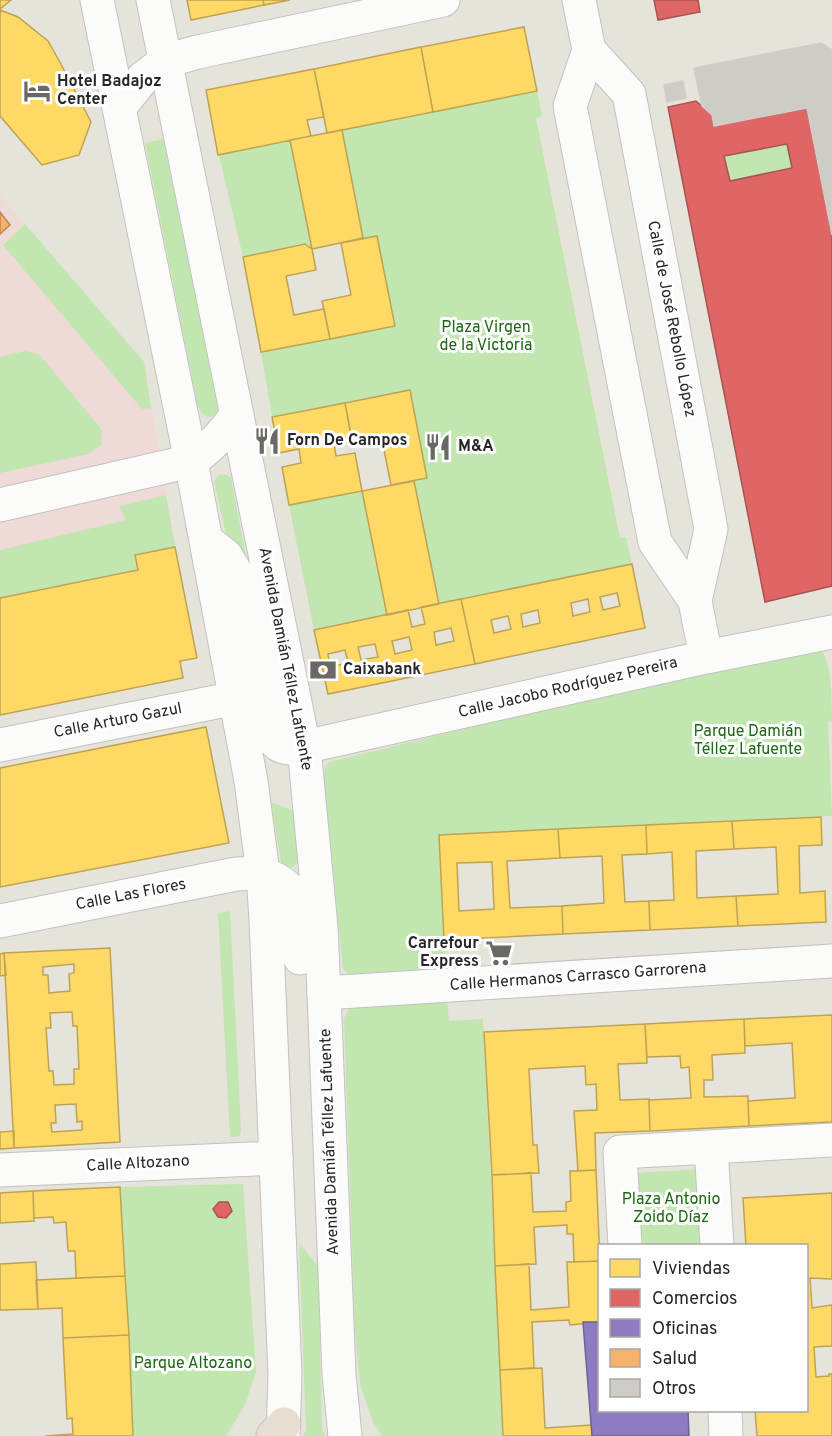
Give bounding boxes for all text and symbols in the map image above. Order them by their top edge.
place label: Hotel Badajoz Center [57,72,162,110]
hotel icon: Hotel Badajoz Center [22,76,52,106]
street label: Calle de José Rebollo López [642,219,700,419]
park label: Plaza Virgen de la Victoria [440,318,532,356]
restaurant icon: Forn De Campos [252,426,282,456]
place label: Forn De Campos [287,431,407,451]
restaurant icon: M&A [423,432,453,462]
place label: M&A [458,437,494,457]
street label: Avenida Damián Téllez Lafuente [254,546,316,772]
street label: Calle Jacobo Rodríguez Pereira [456,653,680,723]
bank icon: Caixabank [308,655,338,685]
place label: Caixabank [343,660,421,680]
street label: Calle Arturo Gazul [52,699,184,743]
park label: Parque Damián Téllez Lafuente [694,722,802,760]
street label: Calle Las Flores [74,875,188,915]
place label: Carrefour Express [408,934,479,972]
supermarket icon: Carrefour Express [484,938,514,968]
street label: Calle Hermanos Carrasco Garrorena [449,958,707,996]
street label: Avenida Damián Téllez Lafuente [316,1028,344,1256]
street label: Calle Altozano [86,1151,190,1177]
park label: Plaza Antonio Zoido Díaz [622,1190,720,1228]
legend [598,1244,808,1412]
text: Viviendas [652,1258,730,1281]
text: Comercios [652,1288,738,1311]
text: Oficinas [652,1318,717,1341]
text: Salud [652,1348,697,1371]
park label: Parque Altozano [134,1354,252,1374]
text: Otros [652,1378,696,1401]

